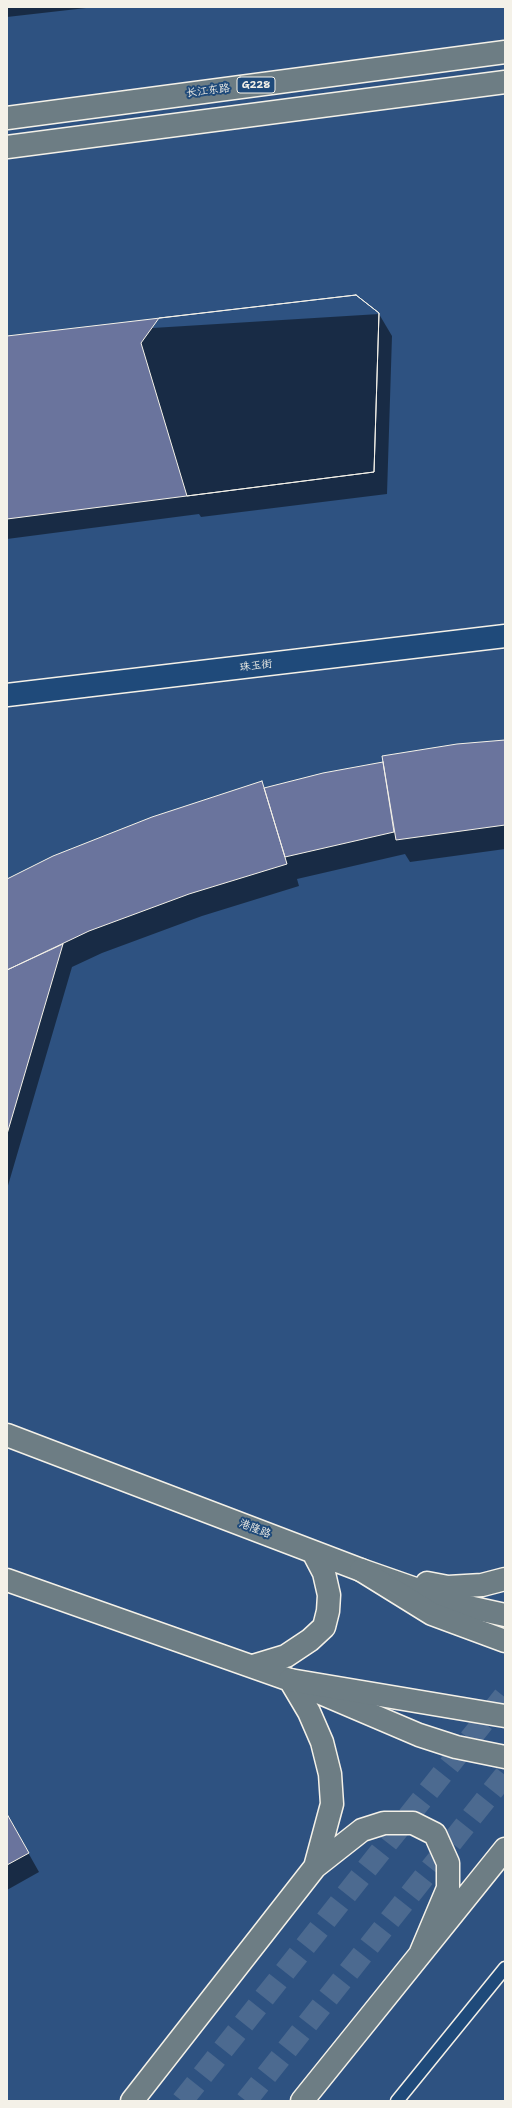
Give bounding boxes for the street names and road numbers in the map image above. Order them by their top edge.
road number: G228 [237,77,275,93]
street label: 长江东路 [185,82,231,100]
street label: 珠玉街 [239,657,273,675]
street label: 港隆路 [237,1517,273,1541]

